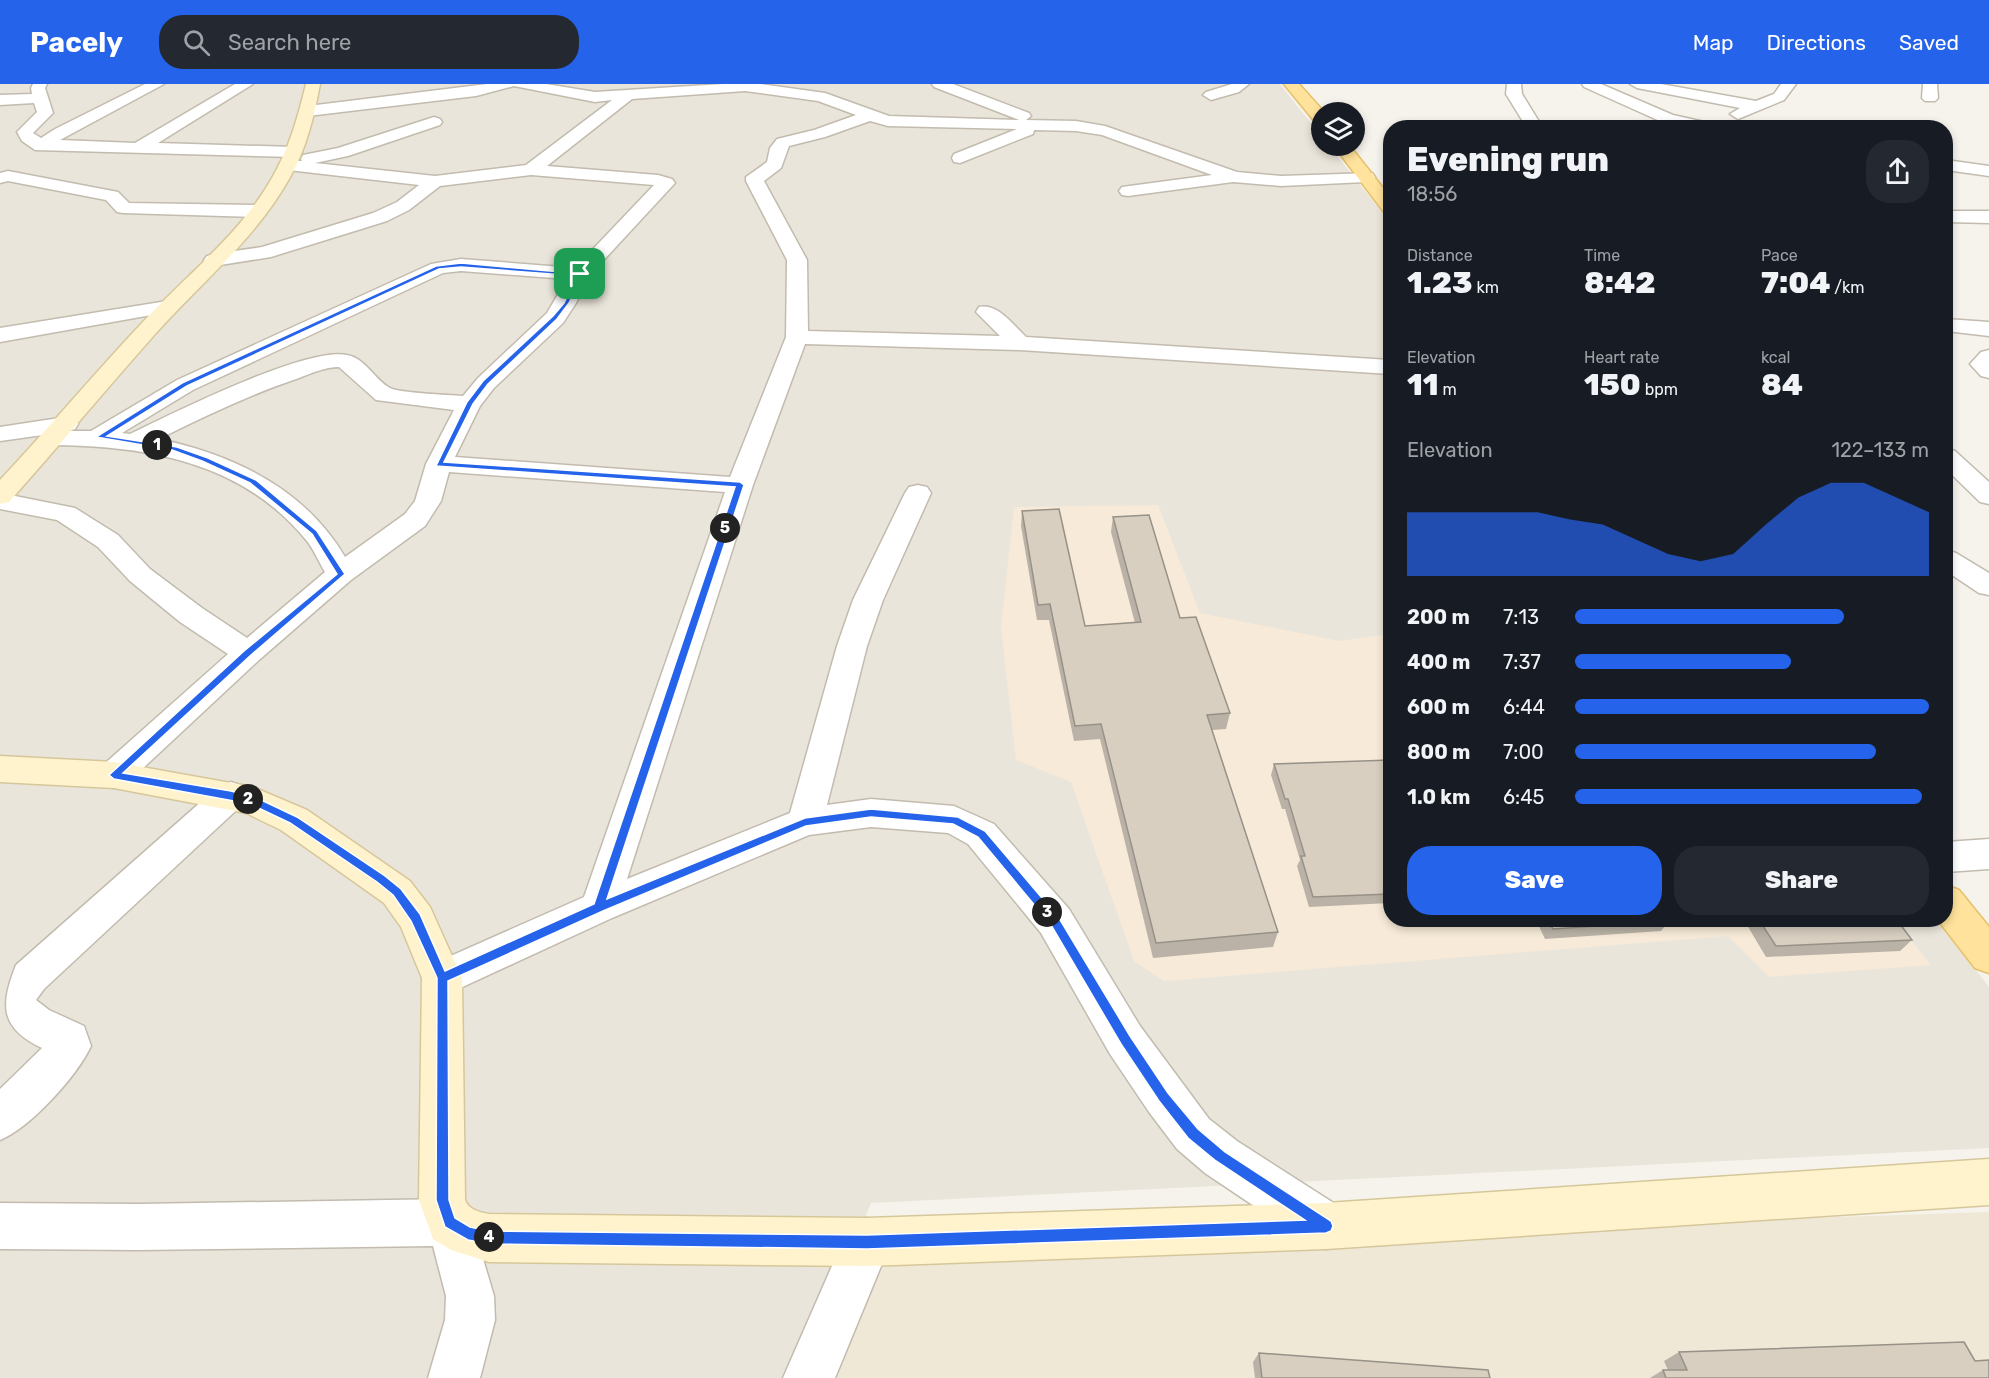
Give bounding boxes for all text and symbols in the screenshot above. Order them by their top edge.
search box [159,15,579,69]
text: Pacely [30,26,123,59]
icon: search [180,26,213,59]
text: Search here [228,29,351,56]
text: Map [1693,30,1734,55]
text: Directions [1767,30,1866,55]
text: Saved [1899,30,1959,55]
map controls [1311,102,1365,156]
button: layers [1311,102,1365,156]
text: Evening run [1407,140,1609,179]
button: share [1866,140,1929,203]
text: 18:56 [1407,182,1457,206]
text: Distance [1407,246,1473,265]
text: Time [1584,246,1620,265]
text: Pace [1761,246,1798,265]
pin [554,248,605,299]
icon: arrive [563,257,596,290]
text: 1.23 [1407,265,1473,301]
text: 8:42 [1584,265,1656,301]
text: 7:04 [1761,265,1830,301]
text: km [1473,278,1499,297]
text: /km [1830,278,1865,297]
text: Elevation [1407,348,1476,367]
text: Heart rate [1584,348,1659,367]
text: kcal [1761,348,1790,367]
text: 11 [1407,367,1439,403]
text: 150 [1584,367,1641,403]
text: 84 [1761,367,1803,403]
text: m [1439,380,1457,399]
text: bpm [1641,380,1678,399]
pin: 1 [142,430,172,460]
text: 1 [153,435,161,454]
text: Elevation [1407,438,1493,462]
text: 122–133 m [1831,438,1929,462]
pin: 5 [710,513,740,543]
text: 5 [720,518,730,537]
text: 200 m [1407,605,1470,629]
text: 7:13 [1503,605,1539,629]
text: 400 m [1407,650,1470,674]
text: 7:37 [1503,650,1541,674]
text: 600 m [1407,695,1470,719]
text: 6:44 [1503,695,1545,719]
text: 800 m [1407,740,1470,764]
text: 7:00 [1503,740,1544,764]
pin: 2 [233,784,263,814]
text: 1.0 km [1407,785,1470,809]
text: 6:45 [1503,785,1544,809]
text: 2 [243,789,253,808]
button: Save [1407,846,1662,915]
button: Share [1674,846,1929,915]
pin: 3 [1032,897,1062,927]
text: 3 [1042,902,1052,921]
pin: 4 [474,1222,504,1252]
text: 4 [484,1227,494,1246]

